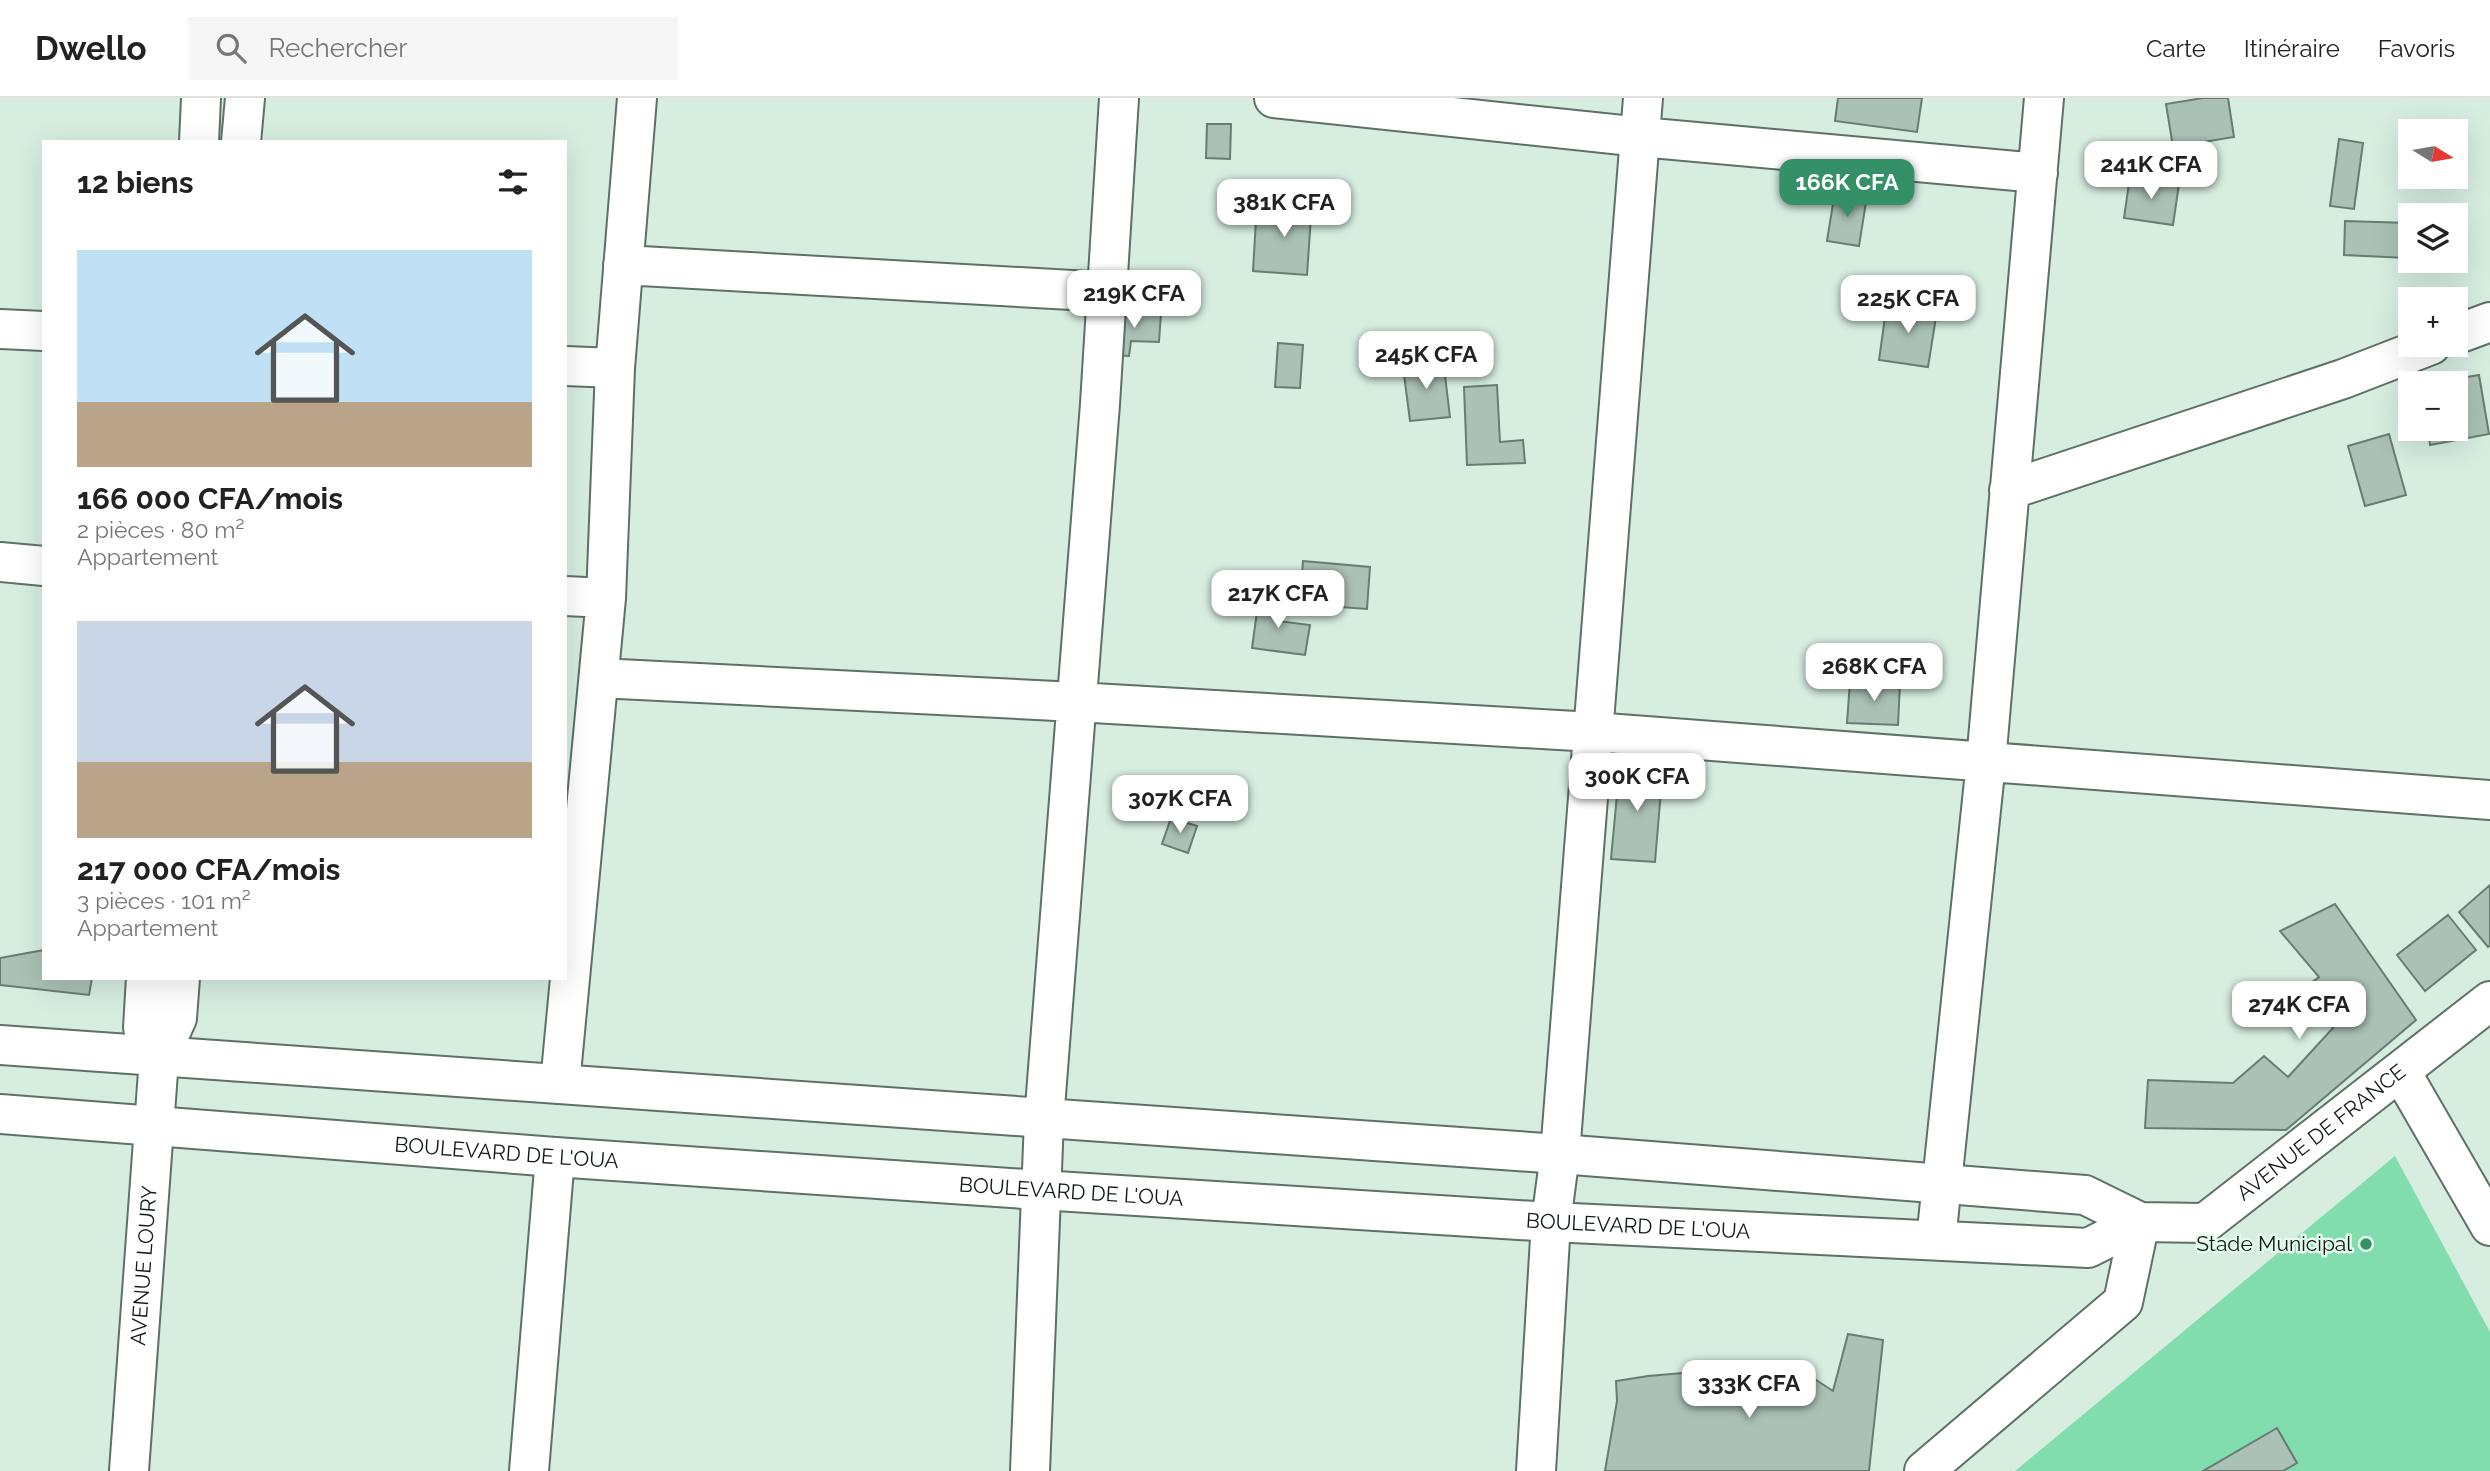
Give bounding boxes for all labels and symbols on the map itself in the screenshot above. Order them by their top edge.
north arrow [2398,119,2468,189]
pin: 241K CFA [2079,141,2223,201]
pin: 166K CFA [1775,159,1919,219]
pin: 381K CFA [1212,180,1356,239]
pin: 219K CFA [1062,271,1206,330]
pin: 225K CFA [1836,275,1980,335]
pin: 245K CFA [1354,331,1498,391]
pin: 217K CFA [1206,570,1350,630]
pin: 268K CFA [1802,644,1946,703]
pin: 300K CFA [1565,754,1709,813]
pin: 307K CFA [1108,776,1252,835]
pin: 274K CFA [2227,982,2371,1041]
street label: AVENUE DE FRANCE [2232,1059,2410,1206]
street label: BOULEVARD DE L'OUA [394,1132,619,1173]
street label: BOULEVARD DE L'OUA [958,1172,1184,1211]
street label: AVENUE LOURY [125,1184,162,1346]
street label: BOULEVARD DE L'OUA [1525,1207,1751,1244]
place label: Stade Municipal [2196,1231,2352,1256]
marker: Stade Municipal [2358,1236,2374,1252]
pin: 333K CFA [1677,1360,1821,1420]

